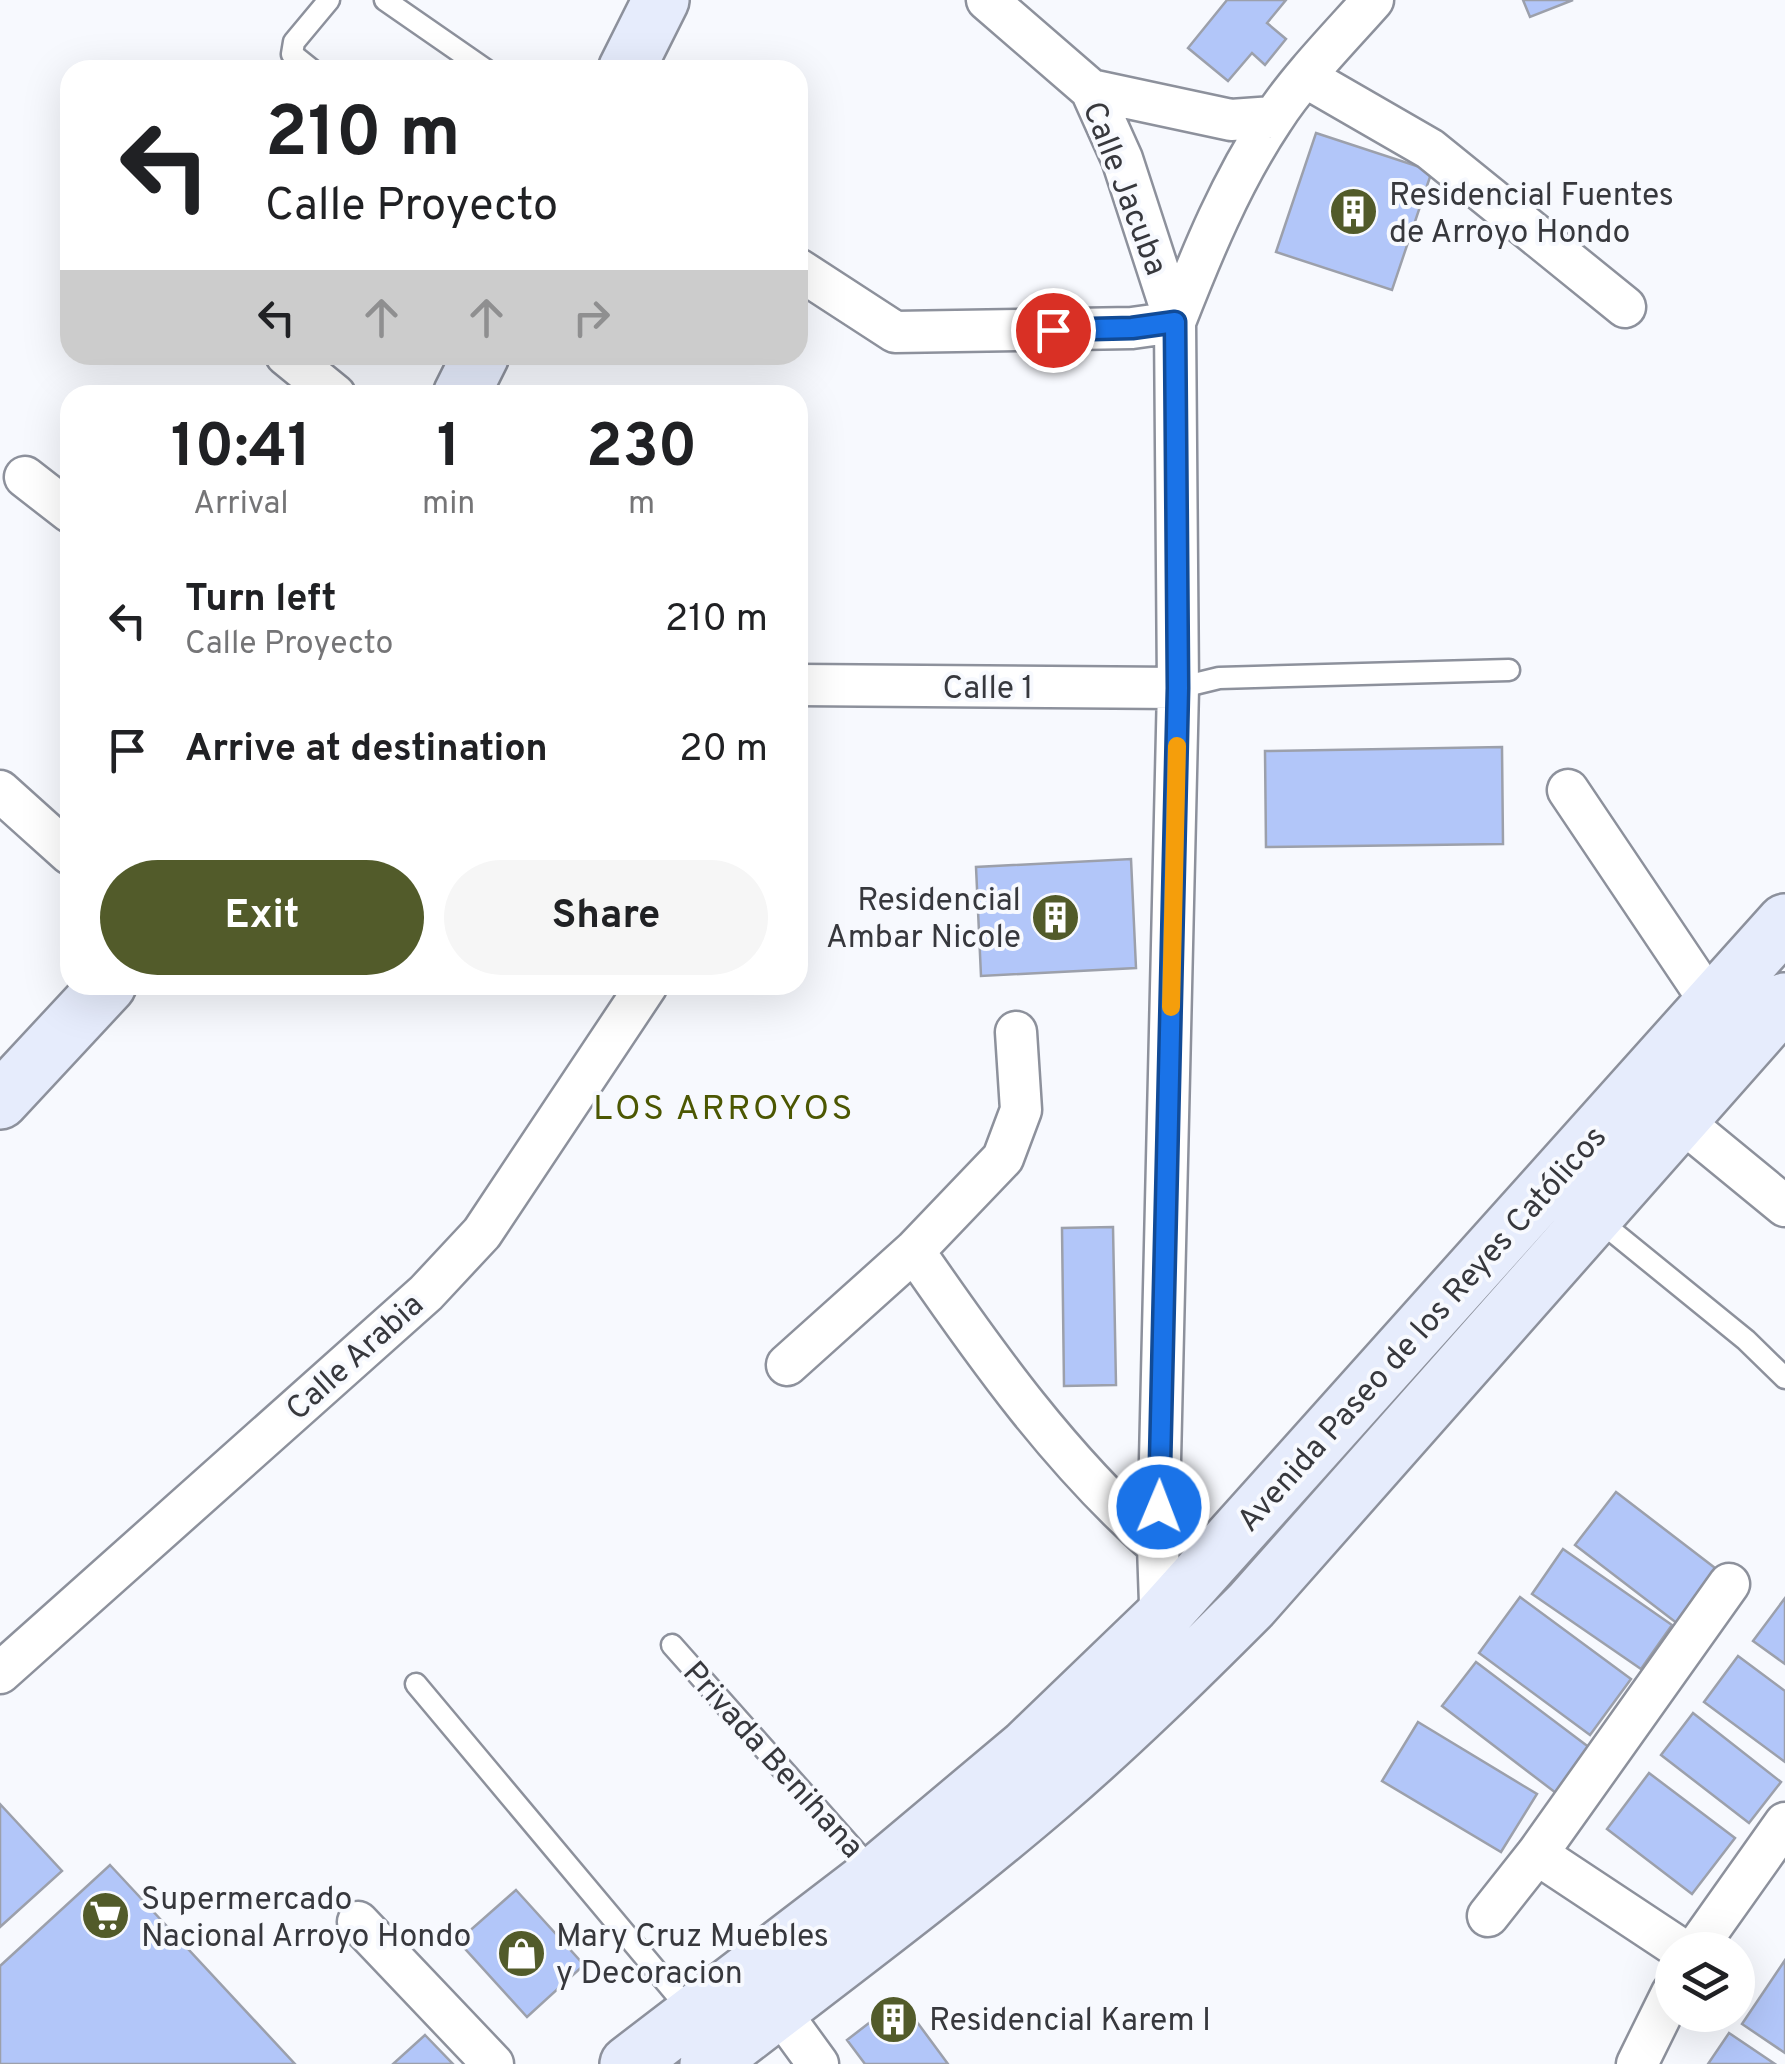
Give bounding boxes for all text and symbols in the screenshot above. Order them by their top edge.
text: 210 m [265,92,461,181]
street label: Calle Jacuba [1072,97,1175,282]
icon: left [100,100,230,230]
place label: Residencial Fuentes de Arroyo Hondo [1389,177,1674,254]
text: Calle Proyecto [265,179,558,236]
building icon: Residencial Fuentes de Arroyo Hondo [1328,186,1380,238]
pin [1011,288,1096,373]
icon: left [249,290,304,345]
icon: ahead [354,290,409,345]
icon: ahead [459,290,514,345]
icon: right [564,290,619,345]
icon: arrive [1026,303,1081,358]
text: 10:41 [171,412,311,488]
text: 1 [437,412,461,488]
text: 230 [586,412,697,488]
text: Arrival [193,485,289,525]
text: min [422,485,475,525]
text: m [628,485,655,525]
text: Turn left [185,576,337,625]
icon: left [100,593,155,648]
text: 210 m [665,596,768,645]
text: Calle Proyecto [185,625,393,665]
street label: Calle 1 [943,670,1033,710]
icon: arrive [100,723,155,778]
text: Arrive at destination [185,726,548,775]
text: 20 m [679,726,768,775]
button: Exit [100,860,424,975]
button: Share [444,860,768,975]
place label: Residencial Ambar Nicole [826,882,1021,959]
building icon: Residencial Ambar Nicole [1030,891,1082,943]
district label: LOS ARROYOS [593,1088,855,1132]
street label: Avenida Paseo de los Reyes Católicos [1230,1119,1616,1541]
street label: Calle Arabia [279,1286,433,1430]
position arrow [1107,1455,1211,1559]
street label: Privada Benihana [673,1654,871,1868]
place label: Supermercado Nacional Arroyo Hondo [141,1881,471,1958]
supermarket icon: Supermercado Nacional Arroyo Hondo [80,1890,132,1942]
place label: Mary Cruz Muebles y Decoracion [556,1918,829,1995]
shop icon: Mary Cruz Muebles y Decoracion [495,1927,547,1979]
map controls [1655,1932,1755,2032]
button: layers [1655,1932,1755,2032]
building icon: Residencial Karem I [868,1993,920,2045]
place label: Residencial Karem I [929,2002,1211,2042]

